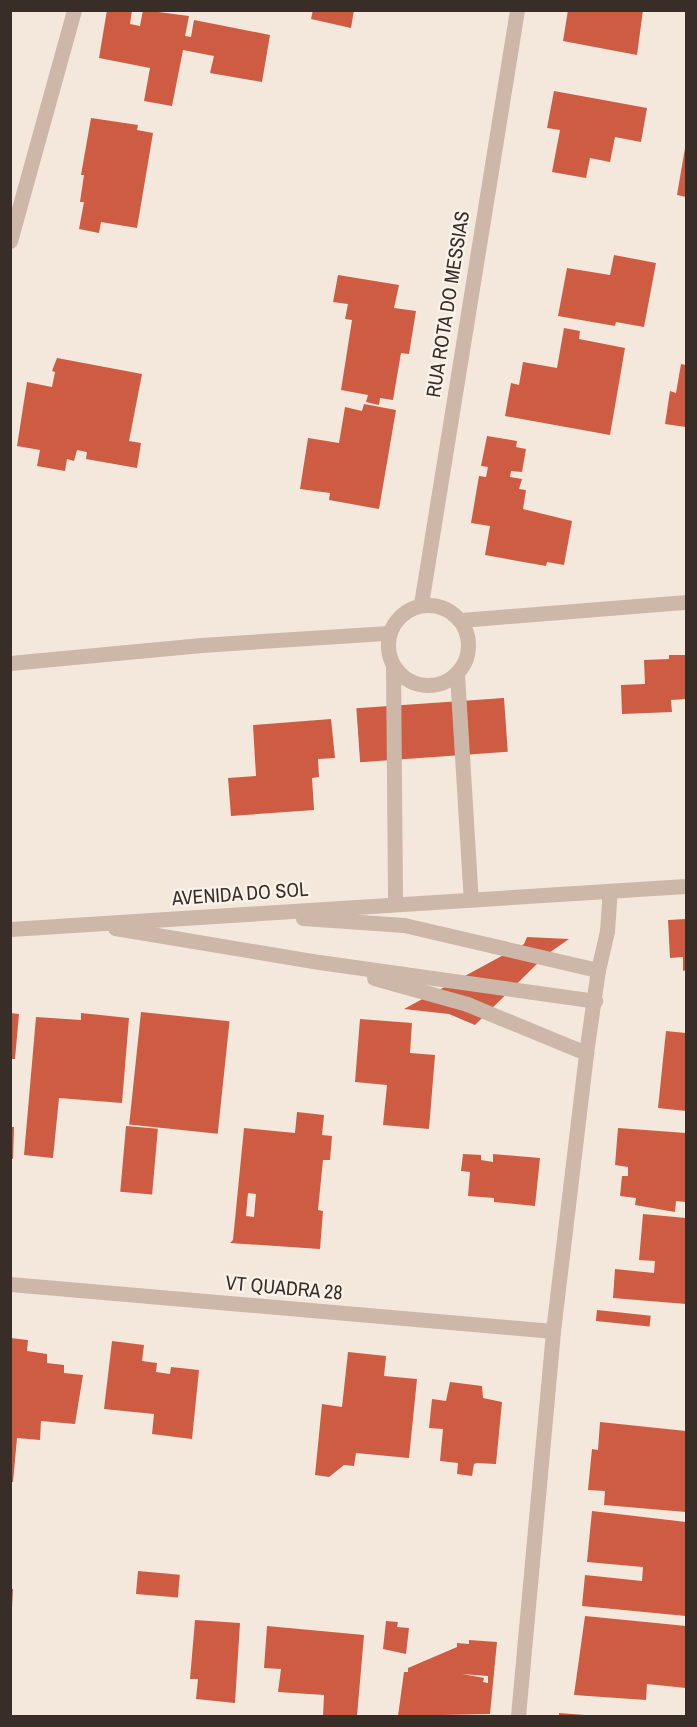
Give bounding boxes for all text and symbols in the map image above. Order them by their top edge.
street label: RUA ROTA DO MESSIAS [420,208,474,400]
street label: AVENIDA DO SOL [171,876,309,910]
street label: VT QUADRA 28 [224,1270,344,1304]

